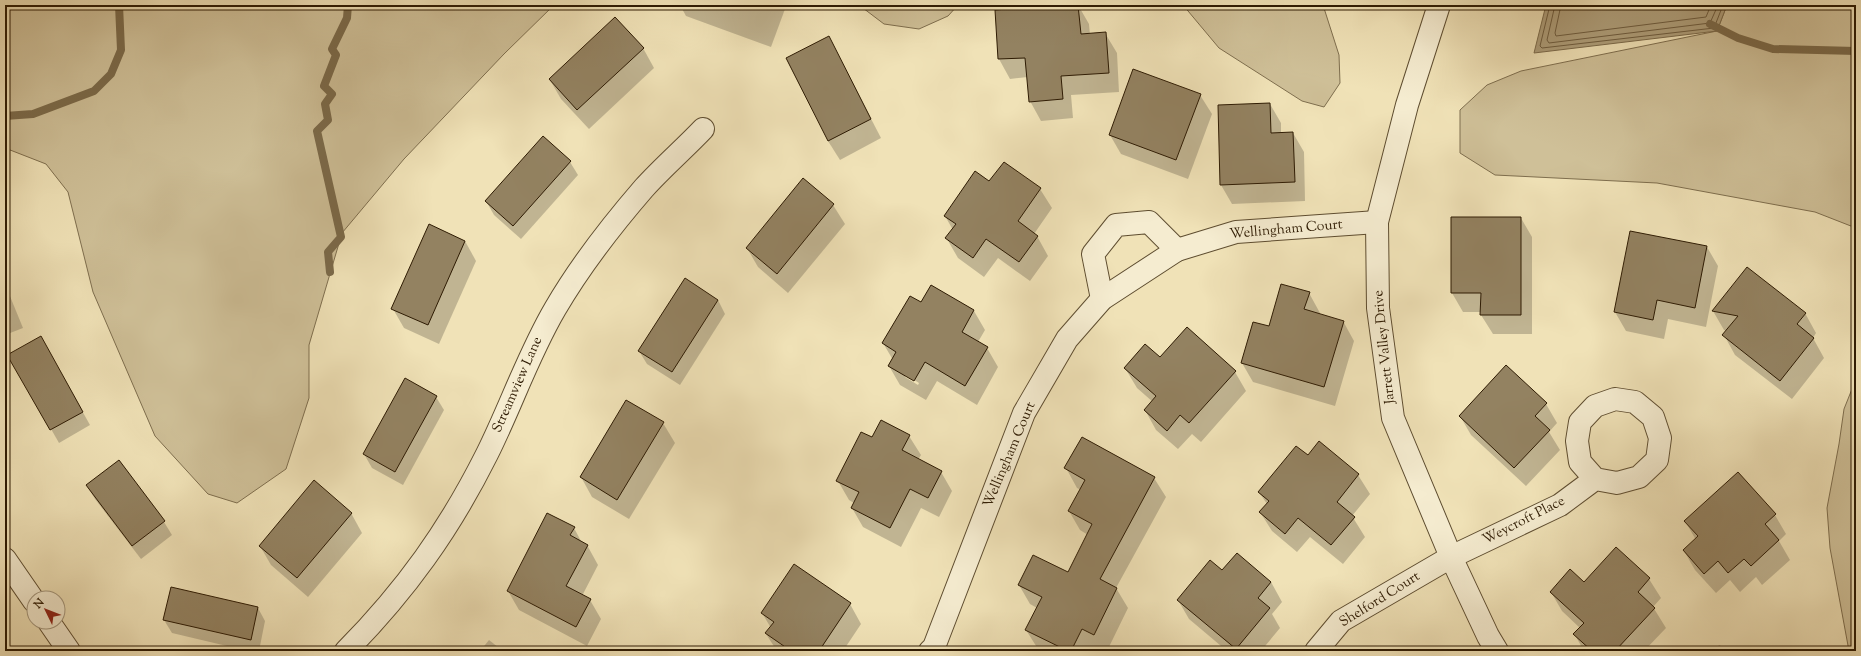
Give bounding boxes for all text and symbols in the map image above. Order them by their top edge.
street label: Wellingham Court [1229,215,1344,245]
street label: Jarrett Valley Drive [1369,289,1401,406]
street label: Streamview Lane [488,334,548,436]
street label: Wellingham Court [979,399,1041,511]
street label: Weycroft Place [1479,492,1569,550]
street label: Shelford Court [1336,567,1424,633]
north arrow [26,590,66,630]
text: N [30,595,48,613]

